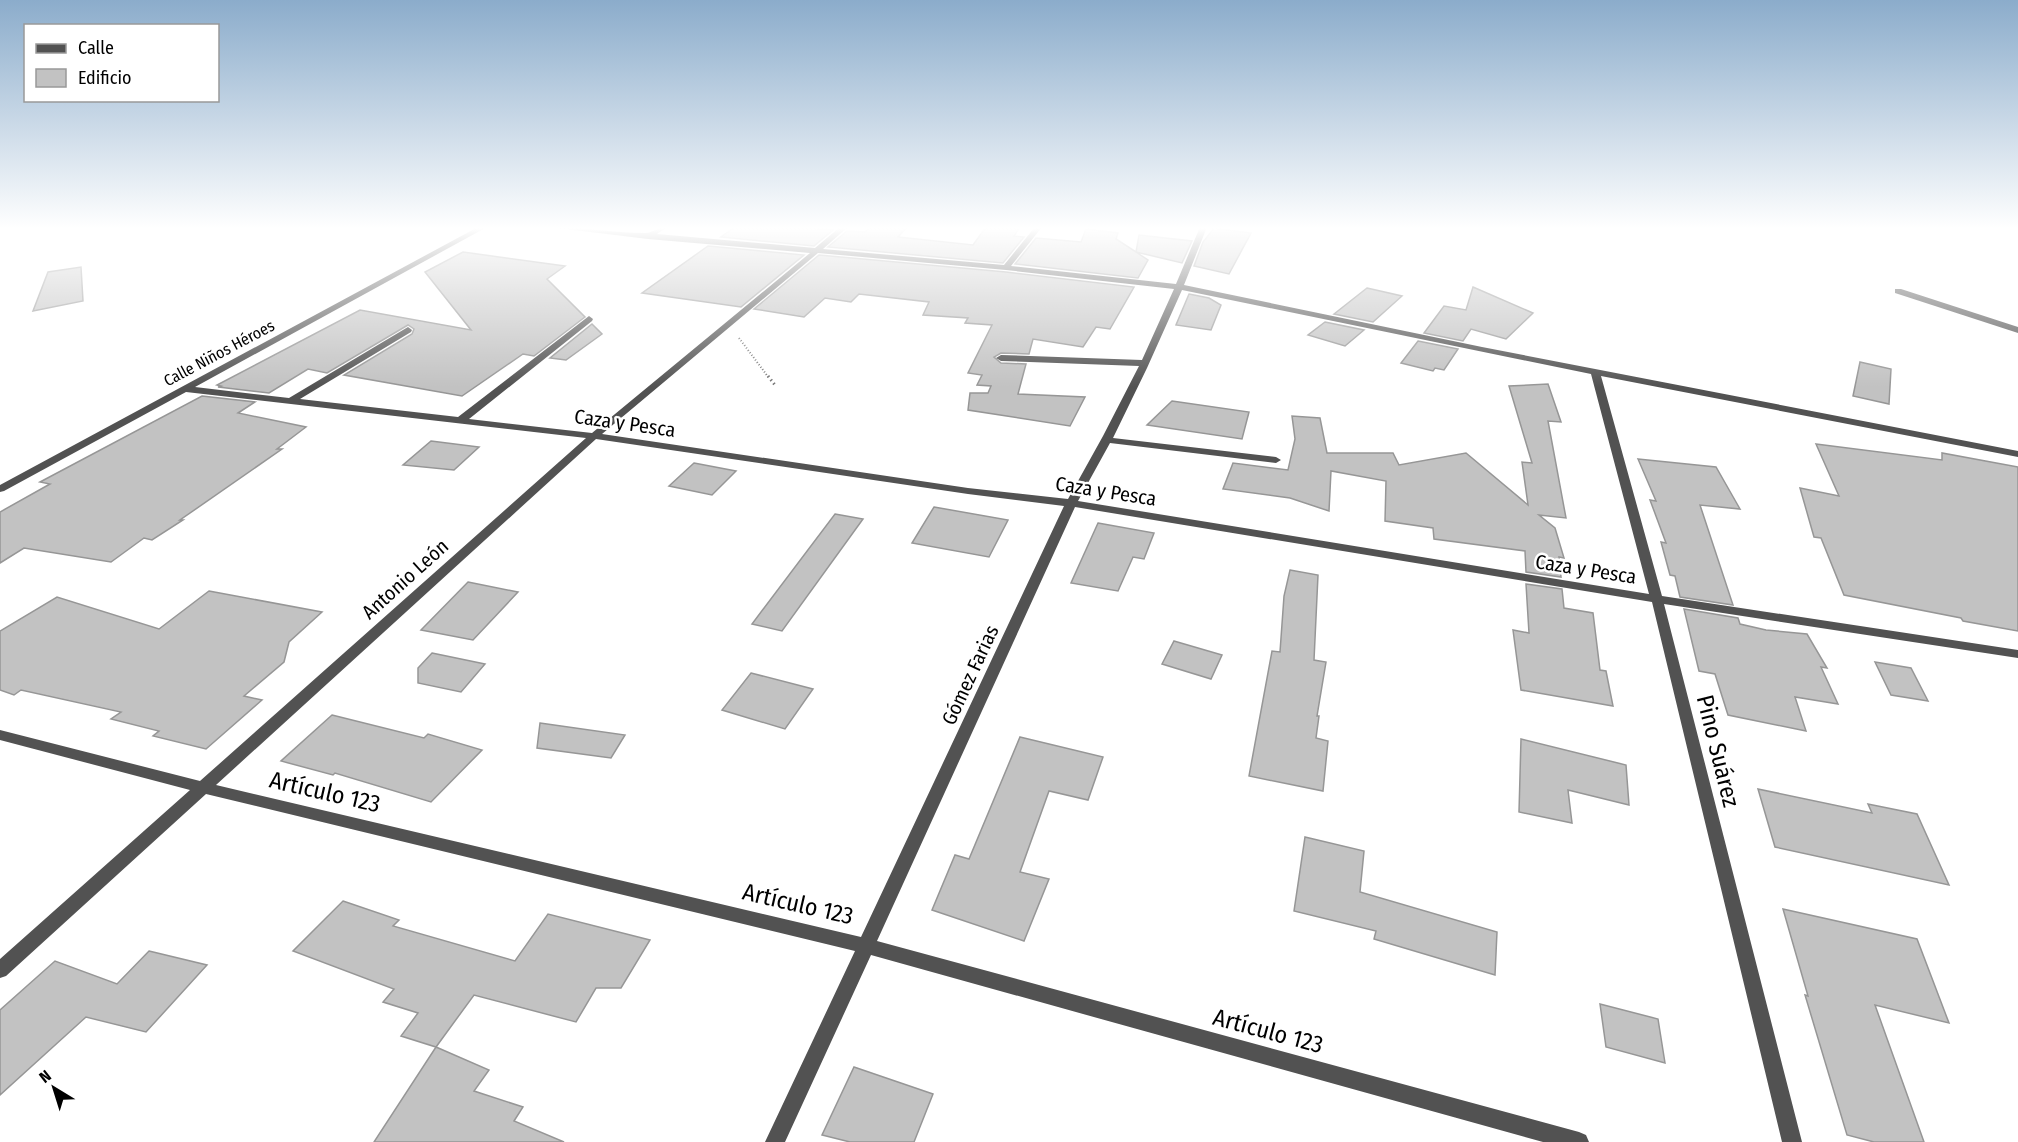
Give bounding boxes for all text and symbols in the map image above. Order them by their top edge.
legend [24,24,219,102]
text: Calle [78,37,114,59]
text: Edificio [78,67,131,89]
street label: Calle Niños Héroes [160,316,278,390]
street label: Caza y Pesca [573,404,677,442]
street label: Caza y Pesca [1054,471,1158,511]
street label: Antonio León [357,534,453,624]
street label: Caza y Pesca [1534,549,1638,589]
street label: Gómez Farias [936,621,1004,729]
street label: Pino Suárez [1691,692,1745,810]
street label: Artículo 123 [267,766,383,818]
street label: Artículo 123 [740,878,856,930]
street label: Artículo 123 [1210,1003,1326,1059]
north arrow [24,1058,84,1118]
text: N [35,1066,55,1087]

